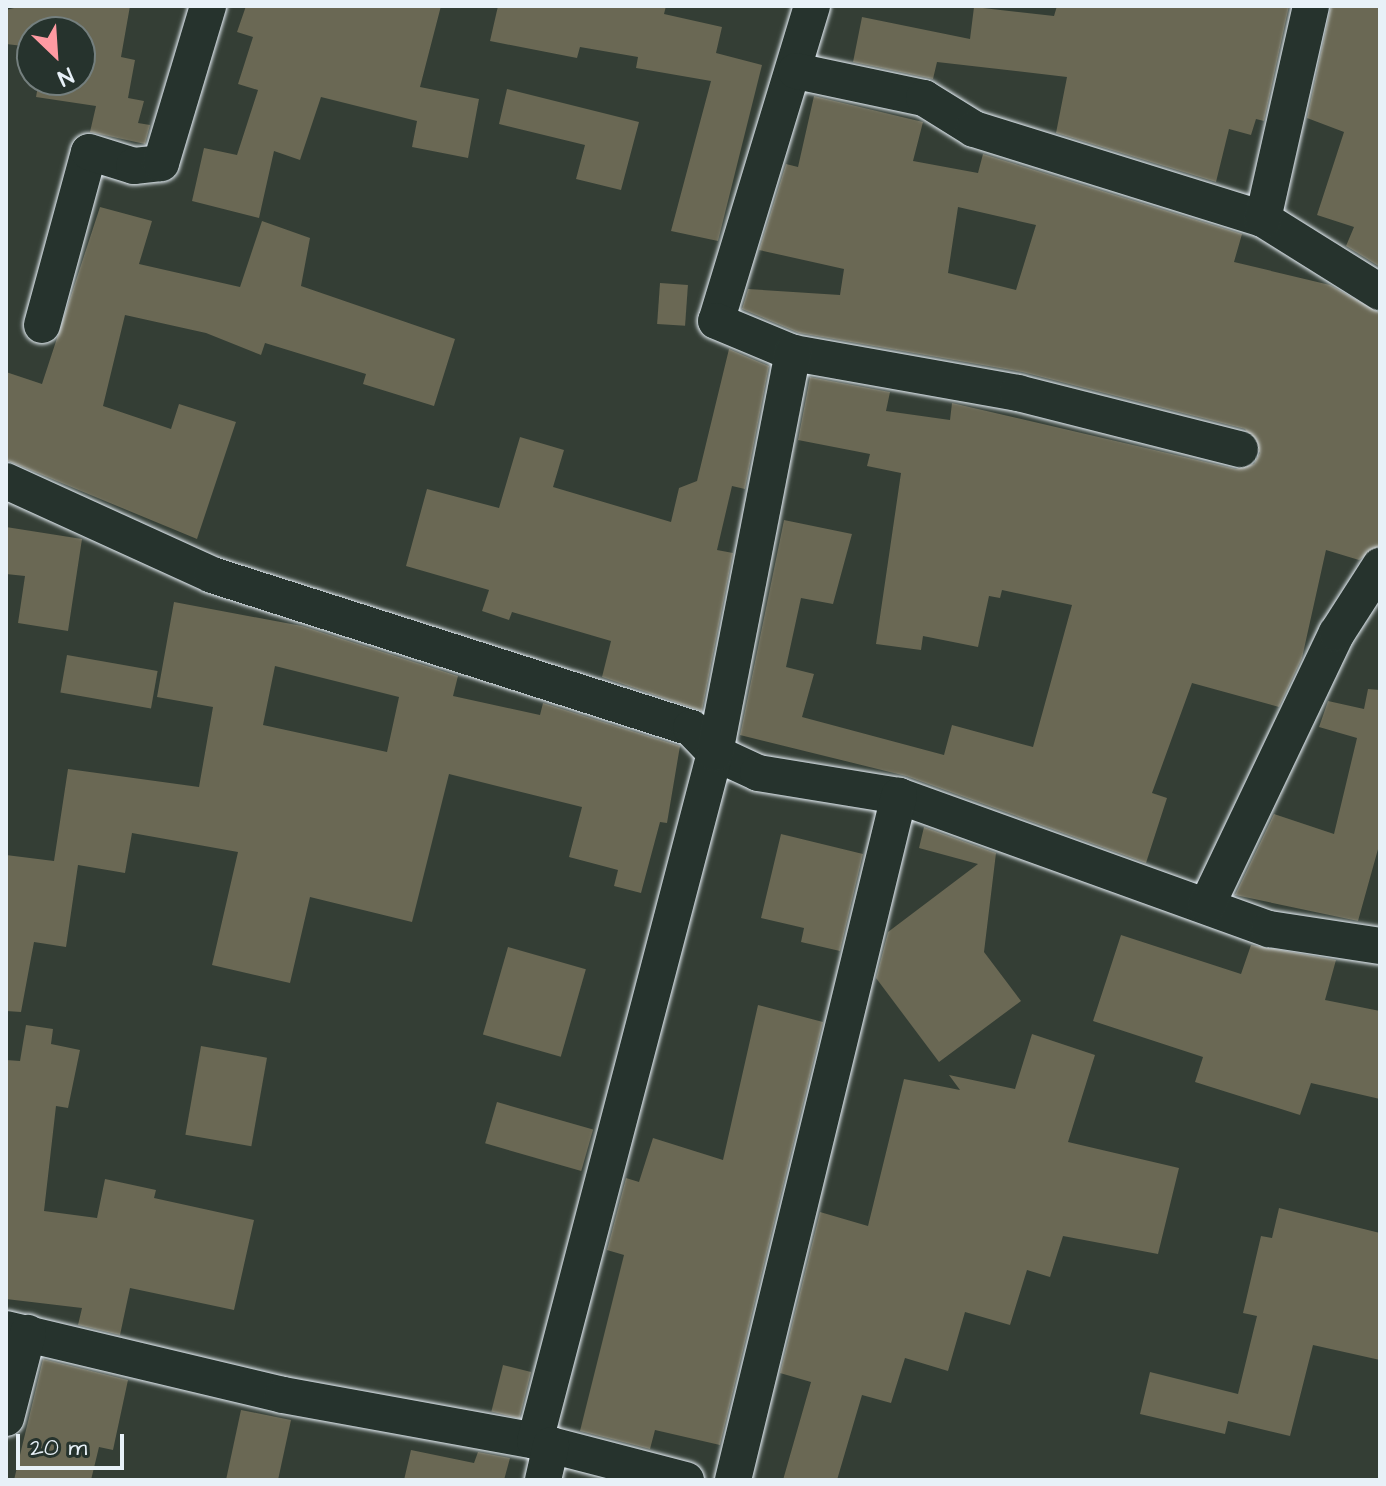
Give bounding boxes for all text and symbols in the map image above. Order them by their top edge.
north arrow [16,16,96,96]
text: N [53,59,78,93]
scale bar [20,1418,128,1468]
text: 20 m [30,1431,87,1465]

